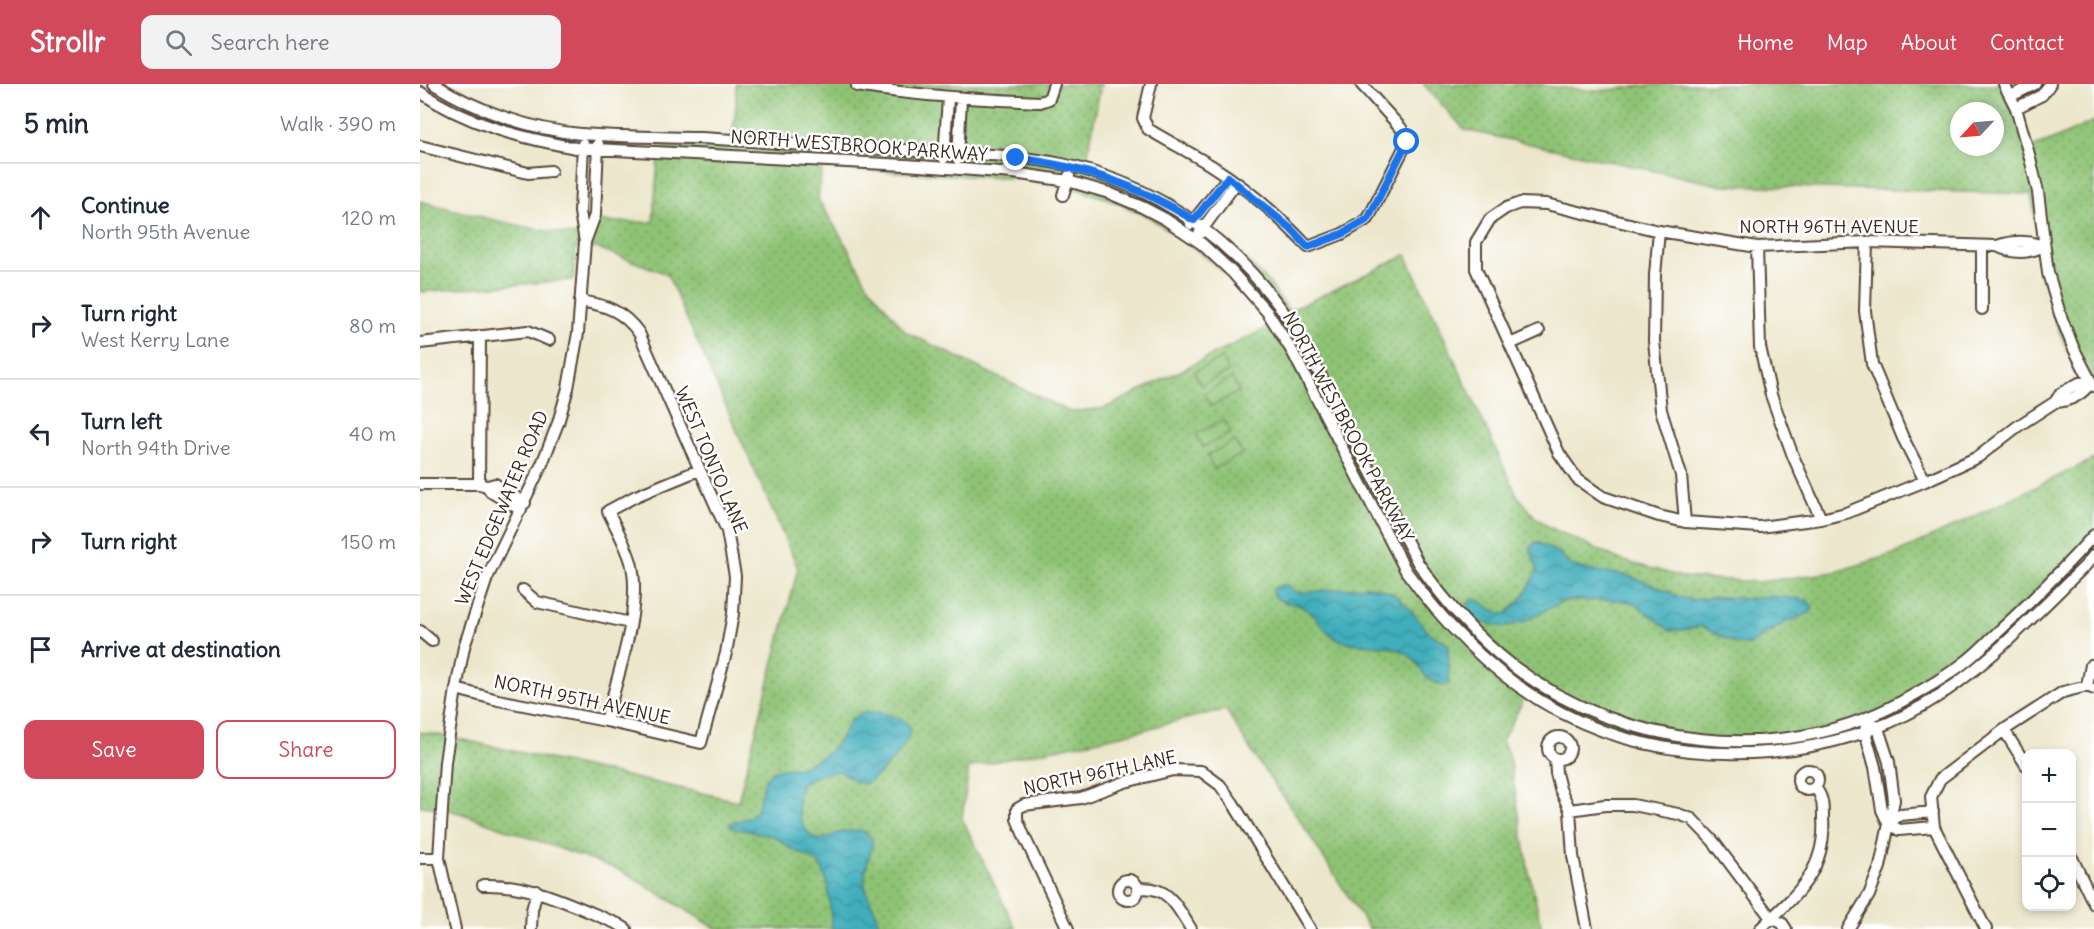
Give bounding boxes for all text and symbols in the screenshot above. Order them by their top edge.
search box [141,15,561,69]
text: Strollr [30,24,105,60]
icon: search [162,26,195,59]
text: Search here [210,28,330,56]
text: Home [1737,29,1794,56]
text: Map [1827,29,1868,56]
text: About [1901,29,1957,56]
text: Contact [1990,29,2064,56]
north arrow [1950,102,2004,156]
text: 5 min [24,107,89,140]
text: Walk · 390 m [280,111,396,136]
street label: NORTH WESTBROOK PARKWAY [730,125,988,166]
route start [1393,128,1419,154]
route end [1002,144,1028,170]
text: Continue [81,191,170,219]
icon: ahead [24,201,57,234]
text: 120 m [342,205,396,230]
street label: NORTH 96TH AVENUE [1739,215,1919,238]
text: North 95th Avenue [81,219,250,244]
text: Turn right [81,299,177,327]
street label: NORTH WESTBROOK PARKWAY [1278,308,1419,546]
icon: right [24,309,57,342]
text: 80 m [349,313,396,338]
text: West Kerry Lane [81,327,229,352]
street label: WEST TONTO LANE [670,383,753,537]
text: Turn left [81,407,162,435]
street label: WEST EDGEWATER ROAD [450,407,553,609]
icon: left [24,417,57,450]
text: 40 m [349,421,396,446]
text: North 94th Drive [81,435,230,460]
icon: right [24,525,57,558]
text: Turn right [81,527,177,555]
text: 150 m [341,529,396,554]
icon: arrive [24,633,57,666]
text: Arrive at destination [81,635,281,663]
street label: NORTH 95TH AVENUE [492,670,672,729]
button: Save [24,720,204,779]
button: Share [216,720,396,779]
street label: NORTH 96TH LANE [1021,745,1178,800]
map controls [2022,749,2076,911]
button: + [2022,749,2076,803]
button: − [2022,803,2076,857]
button: locate [2022,857,2076,911]

